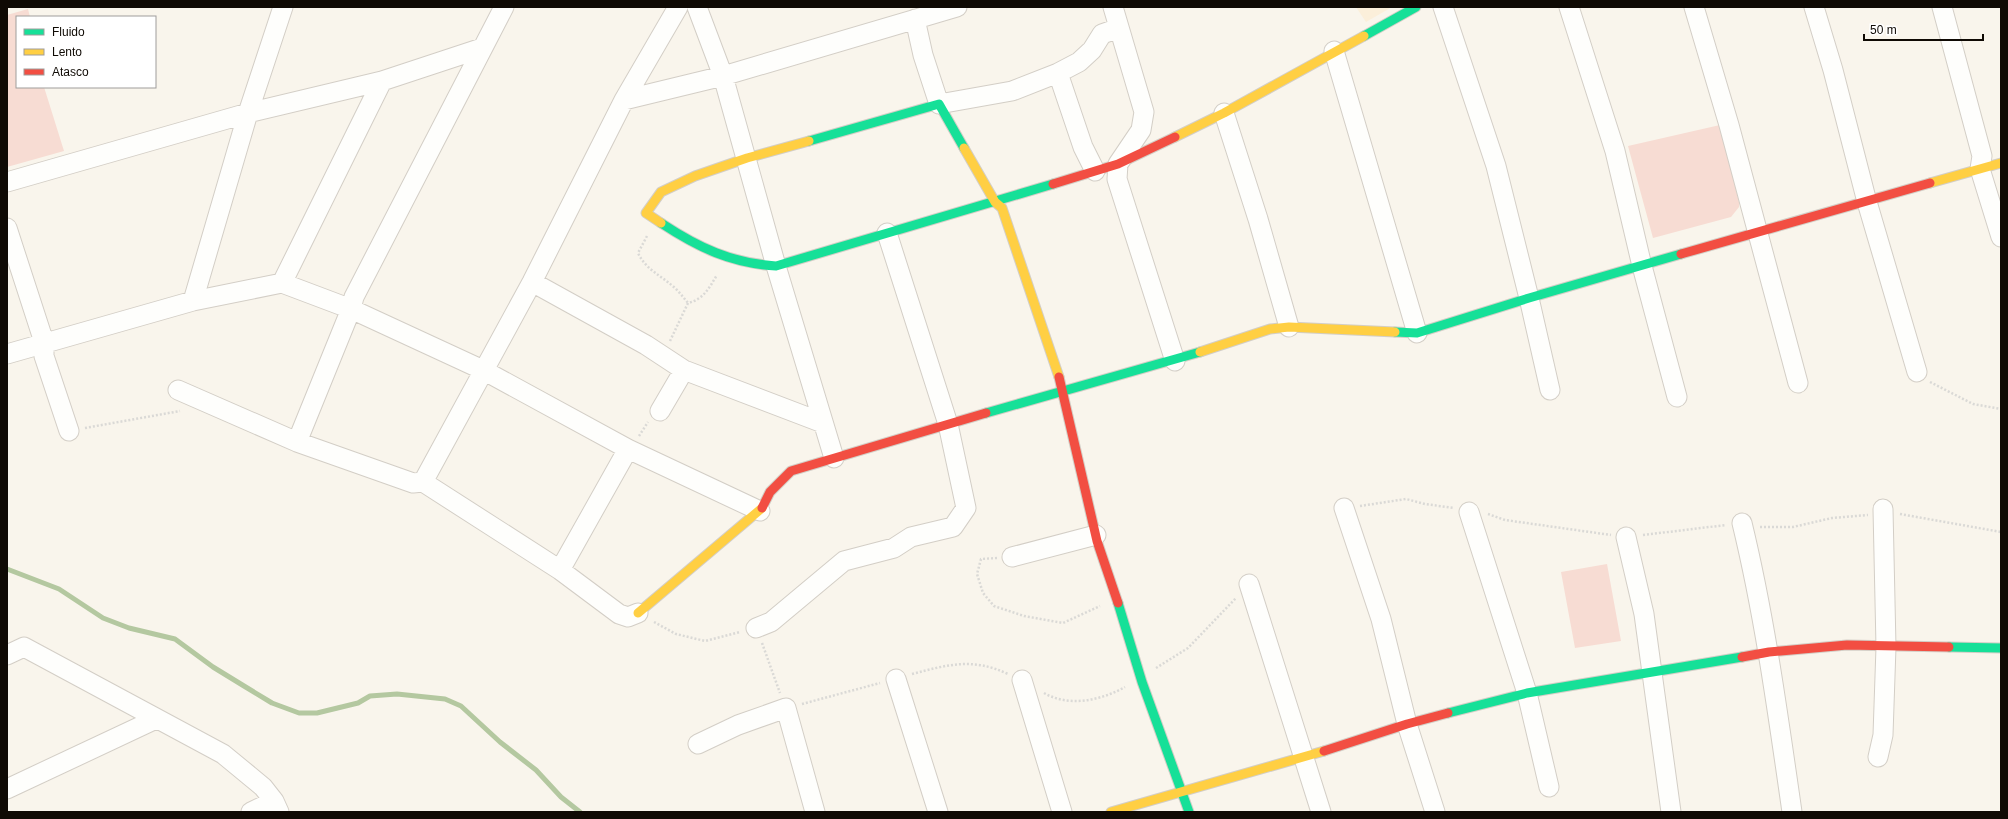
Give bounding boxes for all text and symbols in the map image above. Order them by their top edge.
legend [16,16,156,88]
scale bar [1864,16,1983,42]
text: 50 m [1870,23,1897,37]
text: Fluido [52,25,85,39]
text: Lento [52,45,82,59]
text: Atasco [52,65,89,79]

